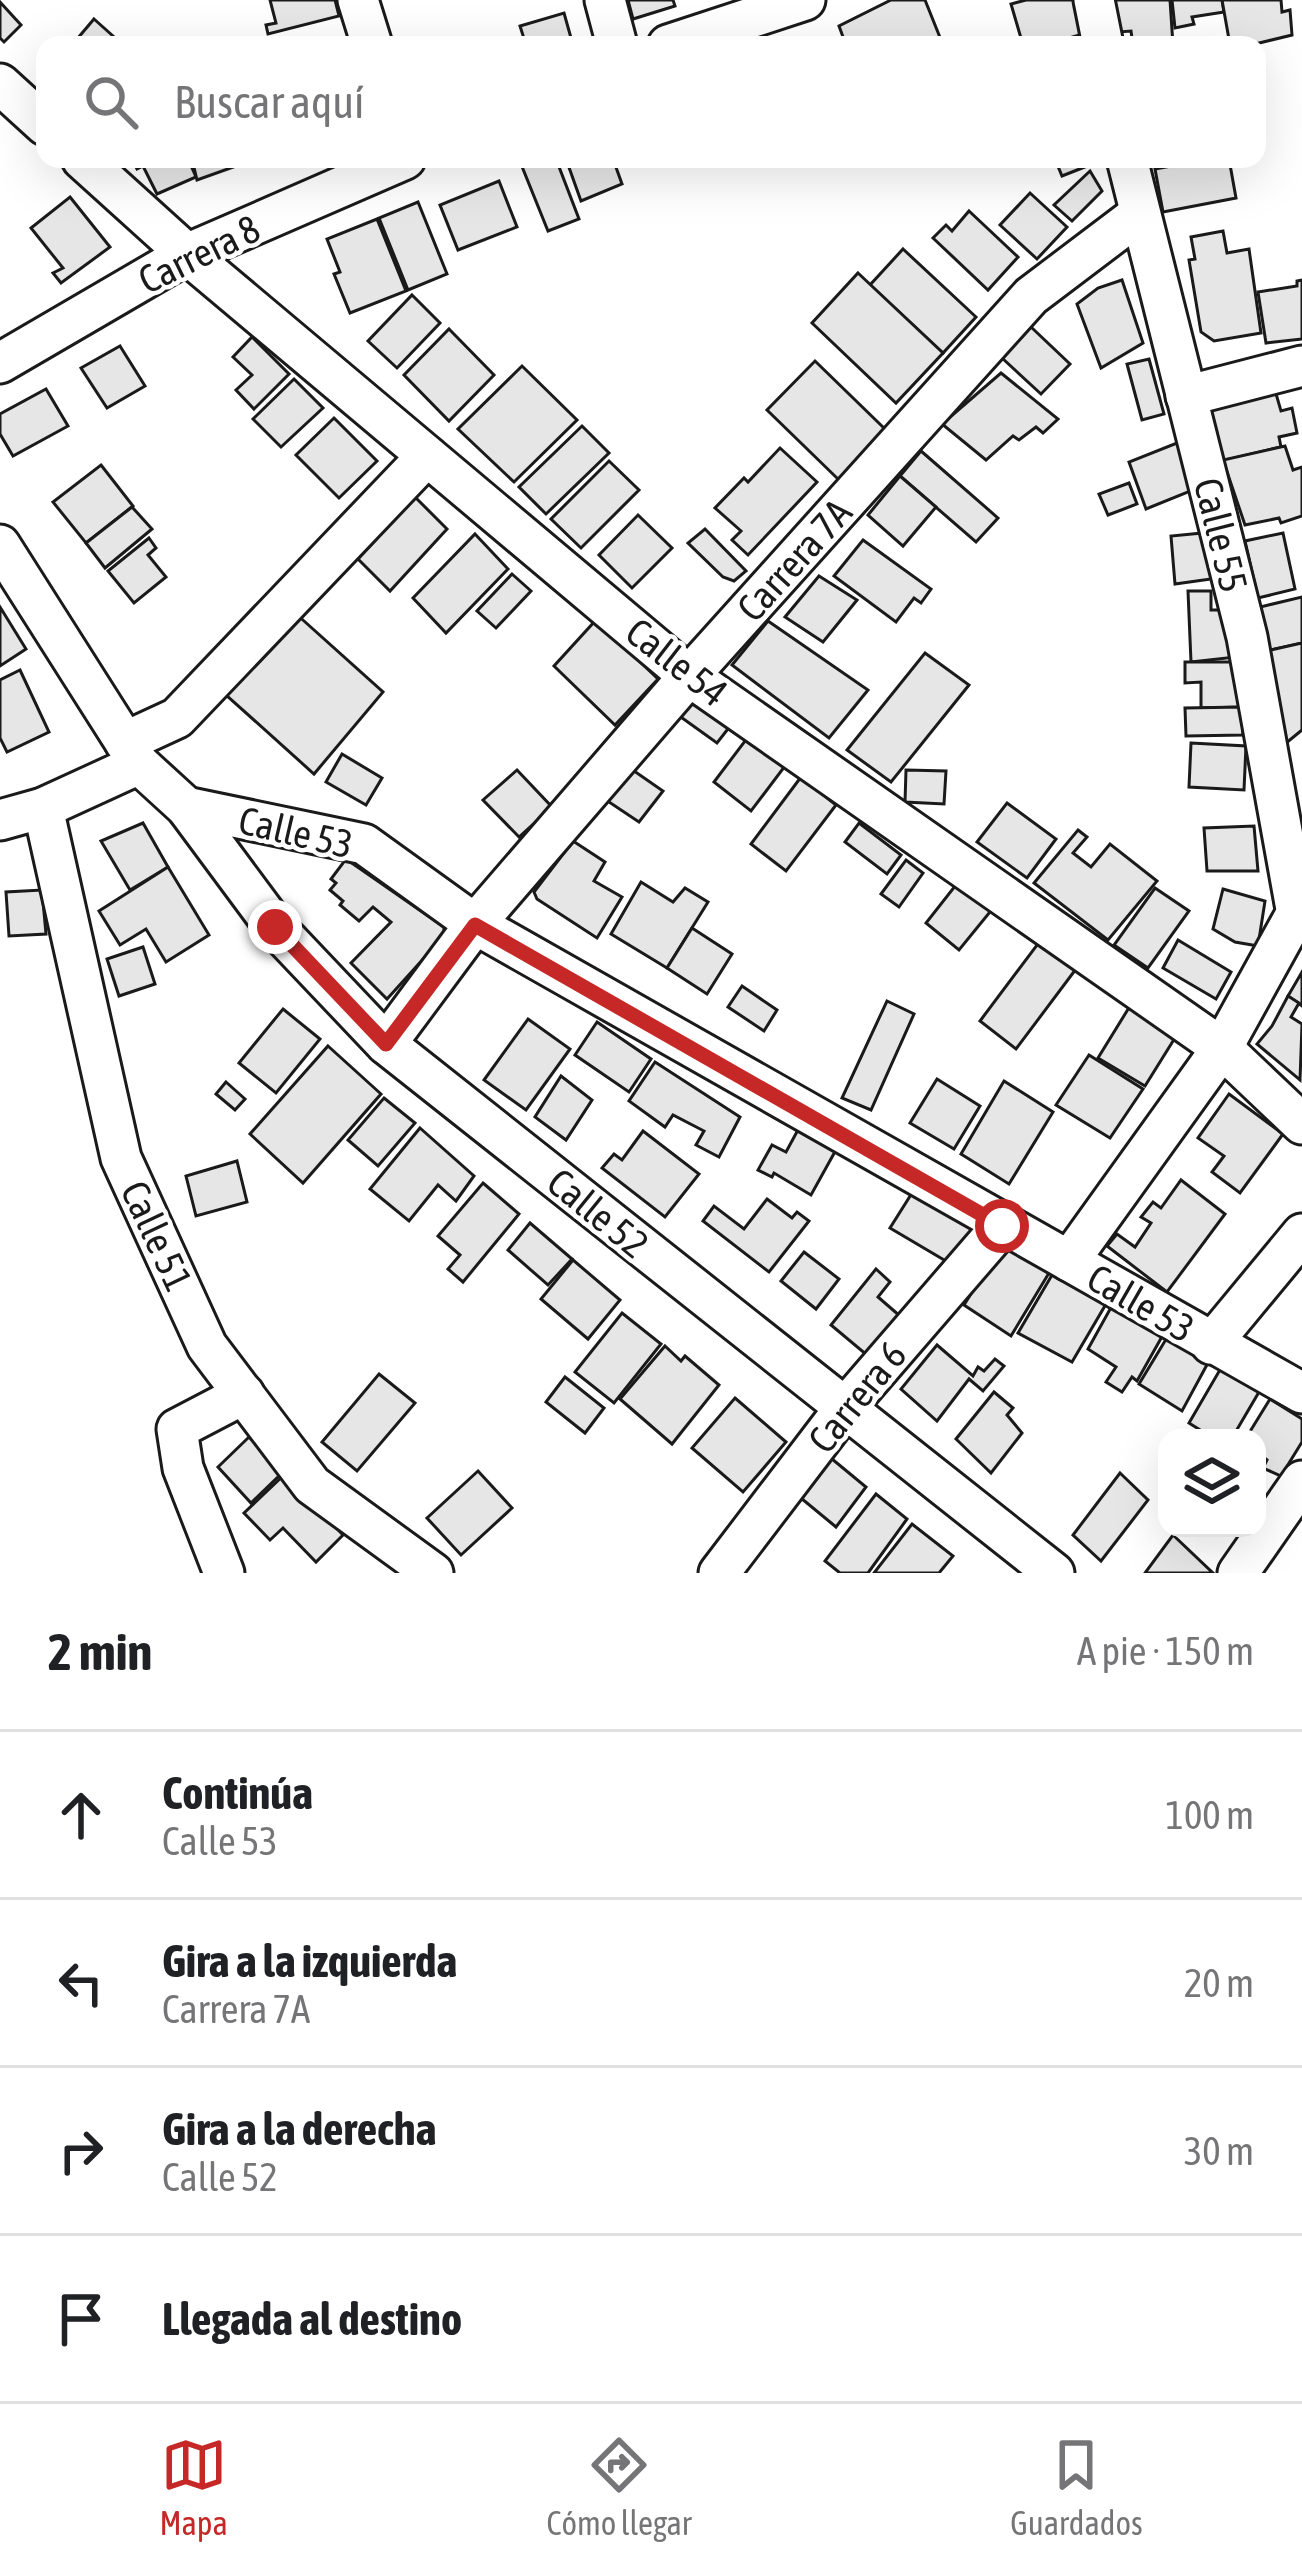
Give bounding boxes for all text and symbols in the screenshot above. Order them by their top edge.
search box [36,36,1266,168]
icon: search [78,69,144,135]
text: Buscar aquí [174,76,364,128]
street label: Carrera 8 [131,206,267,302]
street label: Calle 55 [1186,474,1256,596]
street label: Carrera 7A [728,490,860,630]
street label: Calle 54 [618,609,736,715]
street label: Calle 53 [235,798,357,866]
route end [248,900,302,954]
street label: Calle 52 [539,1160,657,1266]
street label: Calle 51 [113,1174,201,1298]
route start [975,1199,1029,1253]
street label: Calle 53 [1080,1255,1202,1351]
street label: Carrera 6 [799,1333,915,1461]
map controls [1158,1429,1266,1537]
button: layers [1158,1429,1266,1537]
text: 2 min [48,1622,152,1681]
text: A pie · 150 m [1077,1629,1254,1673]
text: Continúa [162,1767,313,1819]
icon: ahead [48,1782,114,1848]
text: 100 m [1166,1793,1254,1837]
text: Calle 53 [162,1819,278,1863]
text: Gira a la izquierda [162,1935,457,1987]
icon: left [48,1950,114,2016]
text: 20 m [1184,1961,1254,2005]
text: Carrera 7A [162,1987,310,2031]
text: Gira a la derecha [162,2103,436,2155]
icon: right [48,2118,114,2184]
text: 30 m [1184,2129,1254,2173]
text: Calle 52 [162,2155,278,2199]
icon: arrive [48,2286,114,2352]
text: Llegada al destino [162,2293,462,2345]
tab: Mapa [159,2432,228,2542]
tab: Cómo llegar [547,2432,692,2542]
tab: Guardados [1010,2432,1143,2542]

